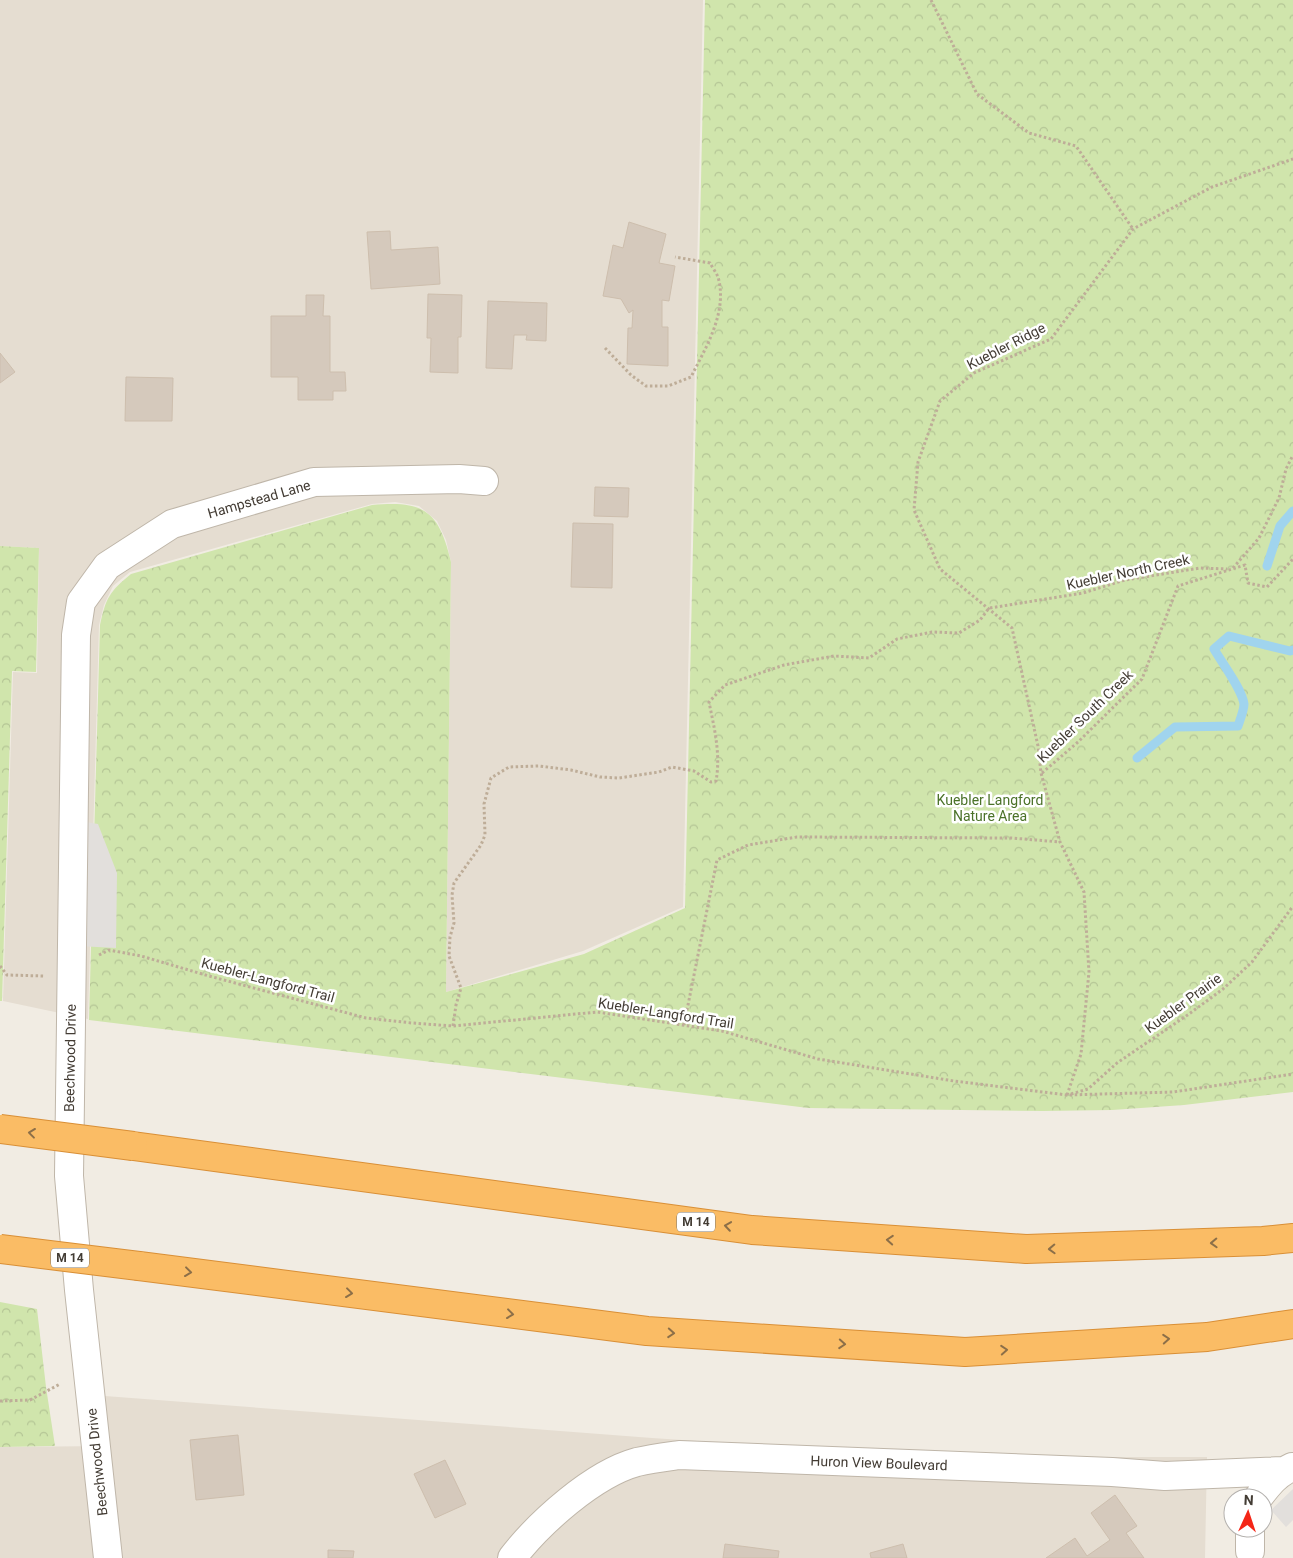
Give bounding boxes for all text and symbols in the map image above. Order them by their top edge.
street label: Kuebler Ridge [964,319,1048,373]
street label: Hampstead Lane [206,477,312,521]
street label: Kuebler North Creek [1065,551,1192,593]
street label: Kuebler South Creek [1034,666,1137,766]
park label: Kuebler Langford Nature Area [937,792,1043,824]
street label: Kuebler-Langford Trail [200,955,336,1005]
street label: Kuebler Prairie [1142,970,1224,1036]
street label: Kuebler-Langford Trail [597,994,735,1032]
street label: Beechwood Drive [61,1004,79,1112]
one-way arrow [28,1128,36,1139]
road number: M 14 [677,1212,715,1232]
one-way arrow [723,1221,731,1232]
one-way arrow [885,1234,893,1245]
one-way arrow [1210,1238,1218,1248]
one-way arrow [1047,1243,1055,1254]
road number: M 14 [51,1248,89,1268]
one-way arrow [184,1266,192,1277]
one-way arrow [345,1287,353,1298]
one-way arrow [506,1308,514,1318]
one-way arrow [668,1327,676,1338]
one-way arrow [1162,1334,1170,1345]
one-way arrow [838,1338,846,1349]
one-way arrow [1000,1344,1008,1355]
street label: Beechwood Drive [83,1407,111,1517]
street label: Huron View Boulevard [810,1453,948,1473]
north arrow [1223,1488,1273,1538]
text: N [1243,1492,1254,1508]

